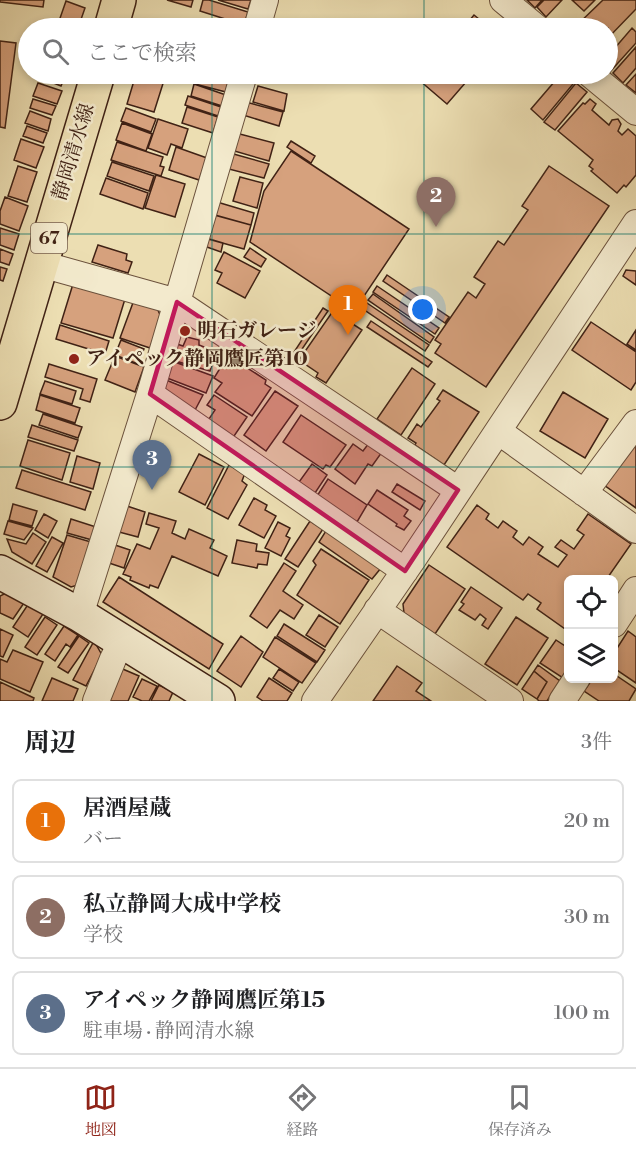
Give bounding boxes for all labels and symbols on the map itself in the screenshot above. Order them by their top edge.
street label: 静岡清水線 [47,101,101,203]
pin: 2 [416,178,456,227]
road number: 67 [31,223,67,253]
pin: 1 [328,286,368,335]
your location [408,295,437,324]
place label: 明石ガレージ [197,319,317,344]
marker: 明石ガレージ [178,324,192,338]
place label: アイペック静岡鷹匠第10 [86,347,308,372]
marker: アイペック静岡鷹匠第10 [67,352,81,366]
pin: 3 [132,440,172,490]

